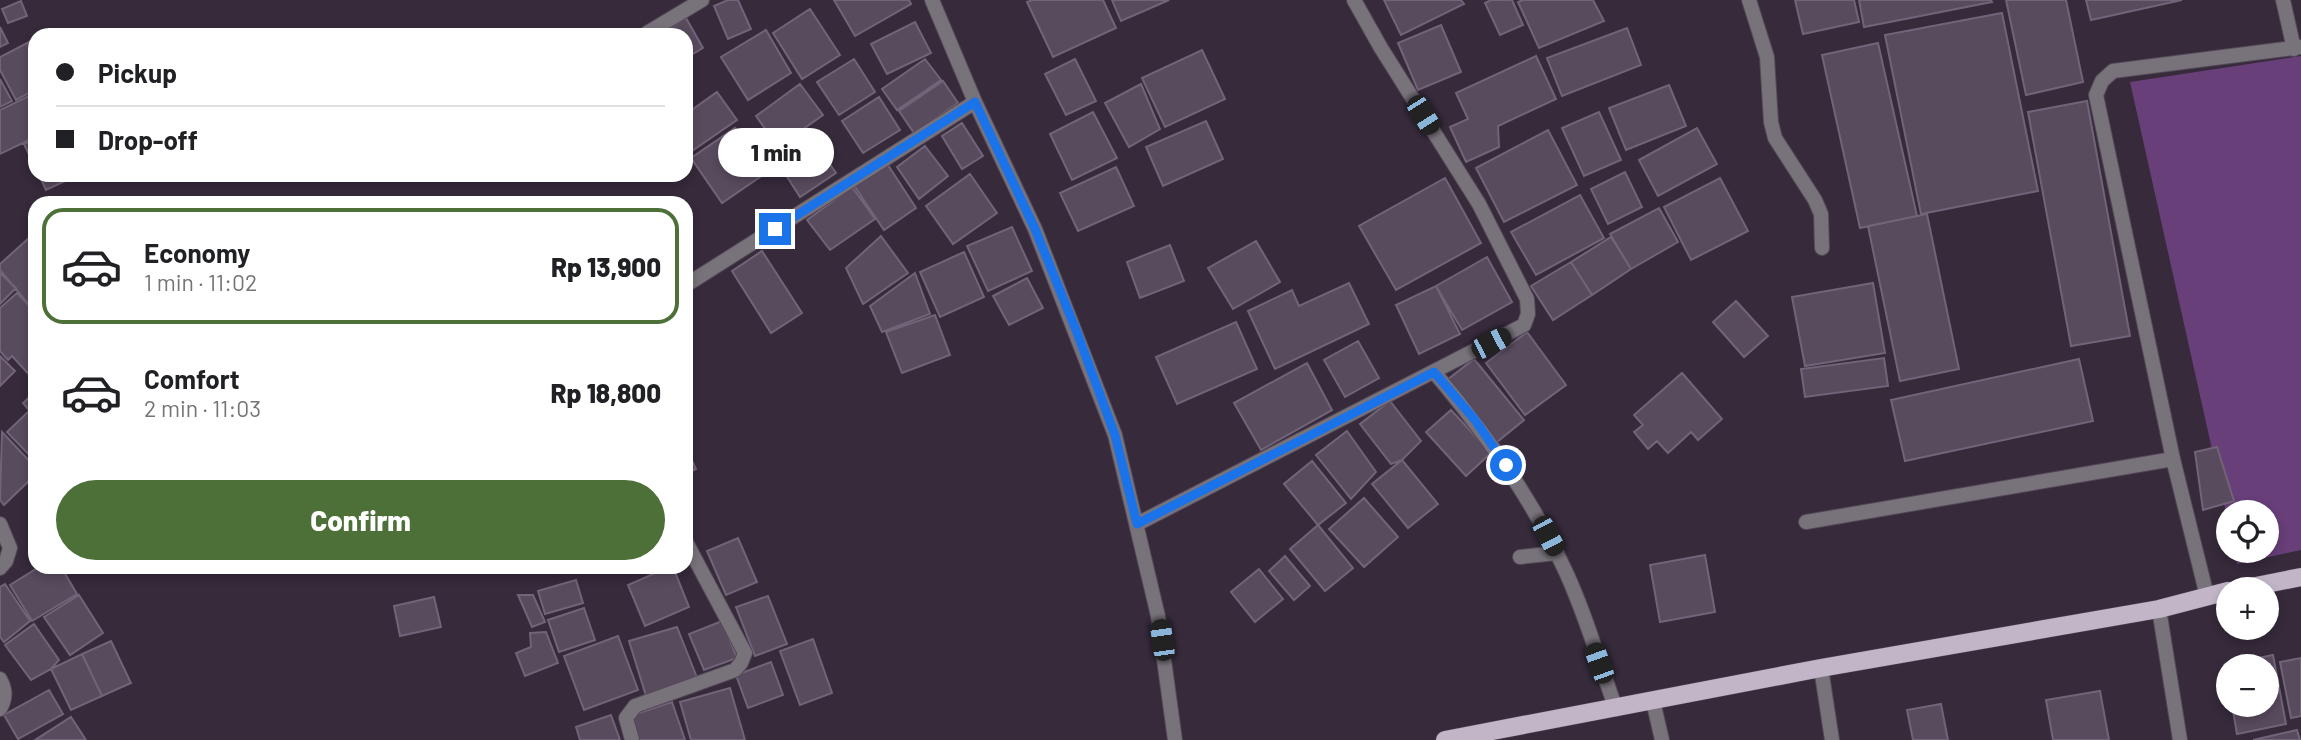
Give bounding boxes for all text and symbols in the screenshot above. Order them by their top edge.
text: Pickup [98,57,177,88]
car [1403,92,1444,138]
text: Drop-off [98,124,198,155]
callout: 1 min [717,128,833,176]
text: 1 min [751,138,801,166]
route end [759,213,791,245]
icon: car [60,235,123,298]
text: Economy [144,237,250,268]
text: Rp 13,900 [551,251,661,282]
text: 1 min · 11:02 [144,268,257,296]
car [1468,324,1515,362]
icon: car [60,361,123,424]
text: Comfort [144,363,240,394]
text: Rp 18,800 [551,377,661,408]
text: 2 min · 11:03 [144,394,261,422]
route start [1490,449,1522,481]
button: Confirm [56,480,665,560]
map controls [2216,500,2279,717]
button: locate [2216,500,2279,563]
car [1529,513,1568,559]
button: + [2216,577,2279,640]
car [1149,618,1176,662]
car [1582,640,1617,686]
button: − [2216,654,2279,717]

